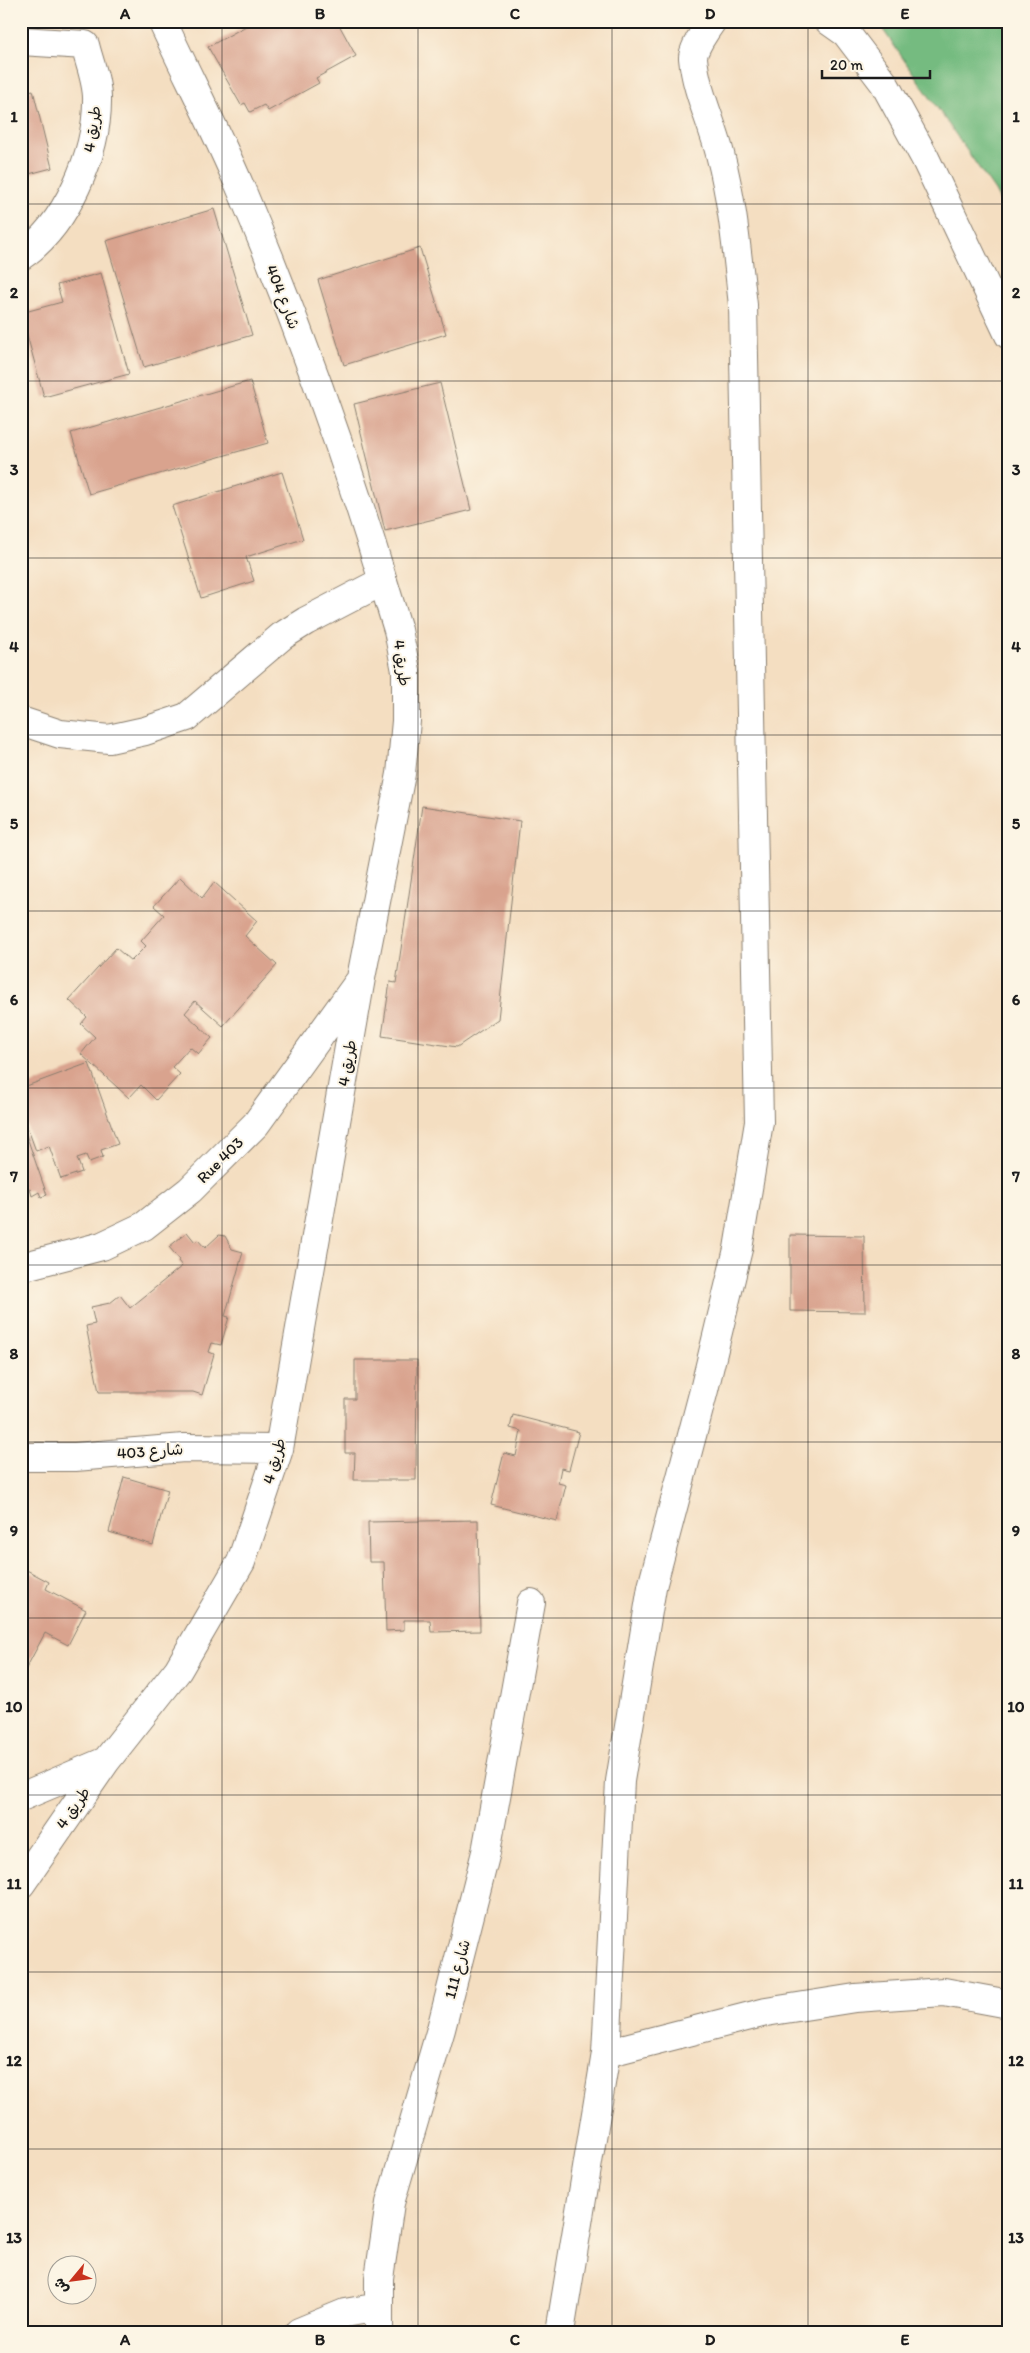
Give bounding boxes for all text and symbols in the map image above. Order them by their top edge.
text: A [119,4,131,23]
text: B [315,4,326,23]
text: C [510,4,521,23]
text: D [705,4,716,23]
text: E [901,4,910,23]
scale bar [822,48,930,80]
text: 20 m [830,56,864,74]
street label: طريق 4 [79,104,105,154]
text: 1 [10,107,18,126]
text: 1 [1012,107,1020,126]
street label: شارع 404 [260,262,304,333]
text: 2 [10,283,19,302]
text: 2 [1012,283,1021,302]
text: 3 [10,460,19,479]
text: 3 [1012,460,1021,479]
text: 4 [9,637,19,656]
text: 4 [1011,637,1021,656]
street label: طريق 4 [390,639,414,687]
text: 5 [10,814,19,833]
text: 5 [1012,814,1021,833]
text: 6 [10,990,19,1009]
text: 6 [1012,990,1021,1009]
street label: طريق 4 [334,1038,360,1088]
street label: Rue 403 [193,1133,247,1187]
text: 7 [9,1167,18,1186]
text: 7 [1011,1167,1020,1186]
text: 8 [10,1344,19,1363]
text: 8 [1012,1344,1021,1363]
street label: طريق 4 [258,1436,290,1486]
street label: شارع 403 [116,1439,184,1465]
text: 9 [10,1521,18,1540]
text: 9 [1012,1521,1020,1540]
text: 10 [5,1697,23,1716]
text: 10 [1007,1697,1025,1716]
street label: طريق 4 [52,1783,94,1833]
text: 11 [7,1874,22,1893]
text: 11 [1009,1874,1024,1893]
street label: شارع 111 [440,1937,476,2001]
text: 12 [6,2051,23,2070]
text: 12 [1008,2051,1025,2070]
text: 13 [6,2228,22,2247]
text: 13 [1008,2228,1024,2247]
north arrow [48,2256,98,2306]
text: ش [50,2275,72,2297]
text: A [119,2330,131,2349]
text: B [315,2330,326,2349]
text: C [510,2330,521,2349]
text: D [705,2330,716,2349]
text: E [901,2330,910,2349]

